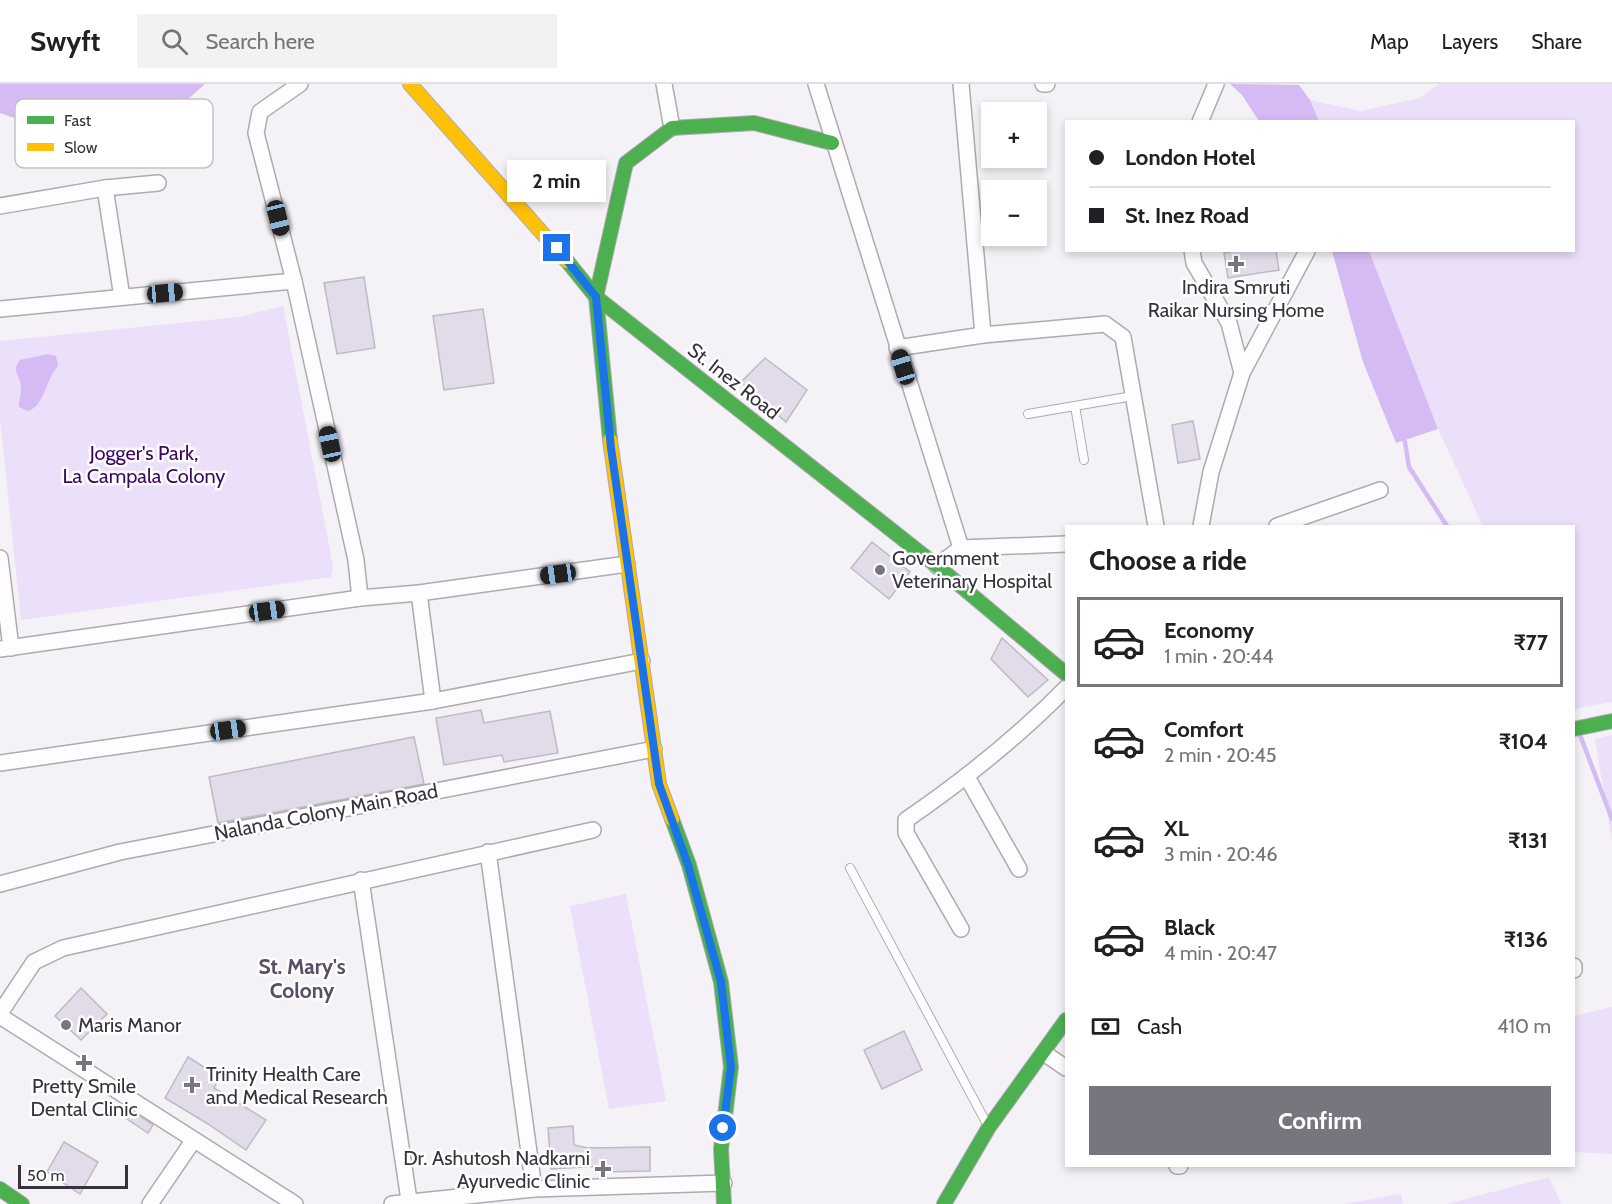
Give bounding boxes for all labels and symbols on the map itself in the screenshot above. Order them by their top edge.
legend [15,99,213,168]
text: Fast [64,111,92,130]
text: Slow [64,138,98,157]
callout: 2 min [508,161,606,203]
car [265,198,291,238]
route end [543,234,570,261]
marker: Indira Smruti Raikar Nursing Home [1227,255,1245,273]
place label: Indira Smruti Raikar Nursing Home [1148,275,1324,322]
car [146,282,184,304]
street label: St. Inez Road [683,338,785,424]
car [889,347,917,387]
car [317,425,343,463]
park label: Jogger's Park, La Campala Colony [63,441,225,488]
place label: Government Veterinary Hospital [892,546,1052,593]
car [539,563,577,585]
marker: Government Veterinary Hospital [873,563,887,577]
car [248,600,286,622]
car [209,719,247,741]
street label: Nalanda Colony Main Road [212,779,440,845]
district label: St. Mary's Colony [258,954,346,1003]
place label: Maris Manor [78,1013,182,1037]
marker: Maris Manor [59,1018,73,1032]
marker: Pretty Smile Dental Clinic [75,1054,93,1072]
place label: Trinity Health Care and Medical Research [206,1062,388,1109]
place label: Pretty Smile Dental Clinic [30,1074,138,1121]
marker: Trinity Health Care and Medical Research [183,1076,201,1094]
route start [709,1114,736,1141]
place label: Dr. Ashutosh Nadkarni Ayurvedic Clinic [403,1146,590,1193]
marker: Dr. Ashutosh Nadkarni Ayurvedic Clinic [594,1160,612,1178]
scale bar [18,1162,128,1190]

